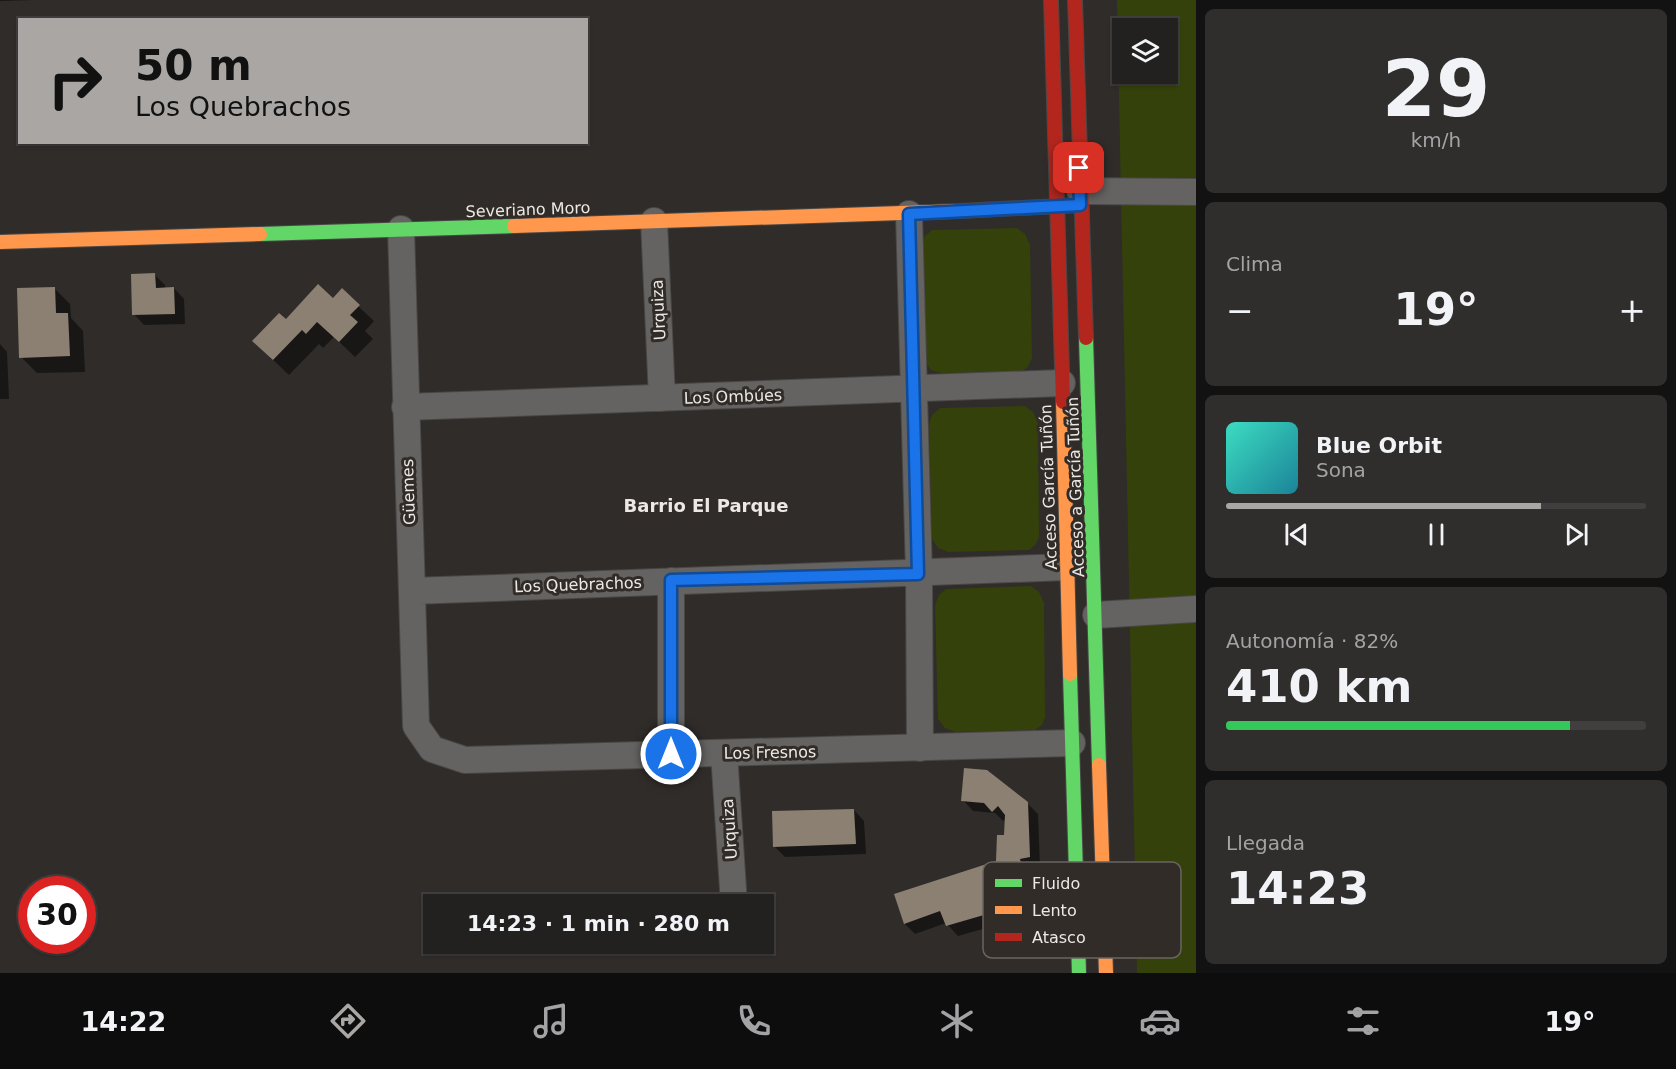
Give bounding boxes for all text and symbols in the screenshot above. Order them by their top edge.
map controls [1112,18,1178,84]
button: layers [1112,18,1178,84]
text: 50 m [135,41,252,90]
icon: right [36,42,114,120]
text: 29 [1382,44,1490,134]
text: Los Quebrachos [135,91,351,122]
text: km/h [1411,128,1461,152]
pin [1053,142,1104,193]
icon: arrive [1062,151,1095,184]
street label: Severiano Moro [465,198,591,221]
text: Clima [1226,252,1283,276]
street label: Urquiza [647,279,670,341]
text: 19° [1393,283,1479,336]
text: − [1226,291,1254,330]
text: + [1618,291,1646,330]
street label: Los Ombúes [683,385,783,408]
street label: Acceso a García Tuñón [1063,397,1088,577]
street label: Acceso García Tuñón [1036,404,1061,570]
text: Blue Orbit [1316,433,1442,458]
text: Sona [1316,458,1366,482]
street label: Güemes [398,459,419,525]
district label: Barrio El Parque [624,495,788,516]
icon: previous [1280,518,1313,551]
icon: pause [1420,518,1453,551]
icon: next [1560,518,1593,551]
street label: Los Quebrachos [514,573,642,596]
text: Autonomía · 82% [1226,629,1398,653]
text: 410 km [1226,660,1412,713]
position arrow [639,722,703,786]
street label: Los Fresnos [724,742,816,763]
street label: Urquiza [718,798,741,860]
text: Llegada [1226,831,1305,855]
legend [983,862,1181,958]
text: 14:23 [1226,862,1369,915]
text: Fluido [1032,874,1080,893]
speed limit sign: 30 [18,876,96,954]
text: Lento [1032,901,1077,920]
text: 14:23 · 1 min · 280 m [467,911,730,936]
text: Atasco [1032,928,1086,947]
icon: directions [327,1000,369,1042]
icon: music [530,1000,572,1042]
icon: phone [733,1000,775,1042]
icon: climate [936,1000,978,1042]
icon: car [1139,1000,1181,1042]
icon: filters [1342,1000,1384,1042]
text: 14:22 [80,1006,166,1037]
text: 19° [1544,1006,1595,1037]

